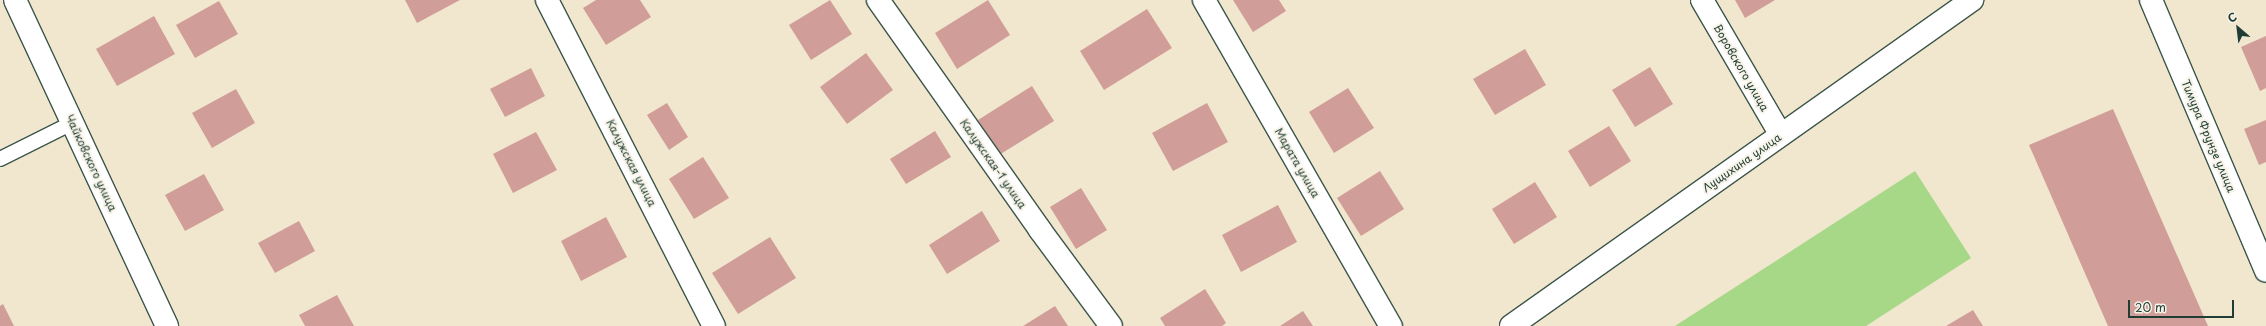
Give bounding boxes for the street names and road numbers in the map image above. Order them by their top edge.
street label: Воровского улица [1711,22,1771,114]
street label: Тимура Фрунзе улица [2178,77,2238,195]
street label: Чайковского улица [63,112,119,214]
street label: Калужская-1 улица [957,116,1029,212]
street label: Калужская улица [603,117,659,209]
street label: Марата улица [1272,126,1322,200]
street label: Лущихина улица [1700,131,1784,195]

